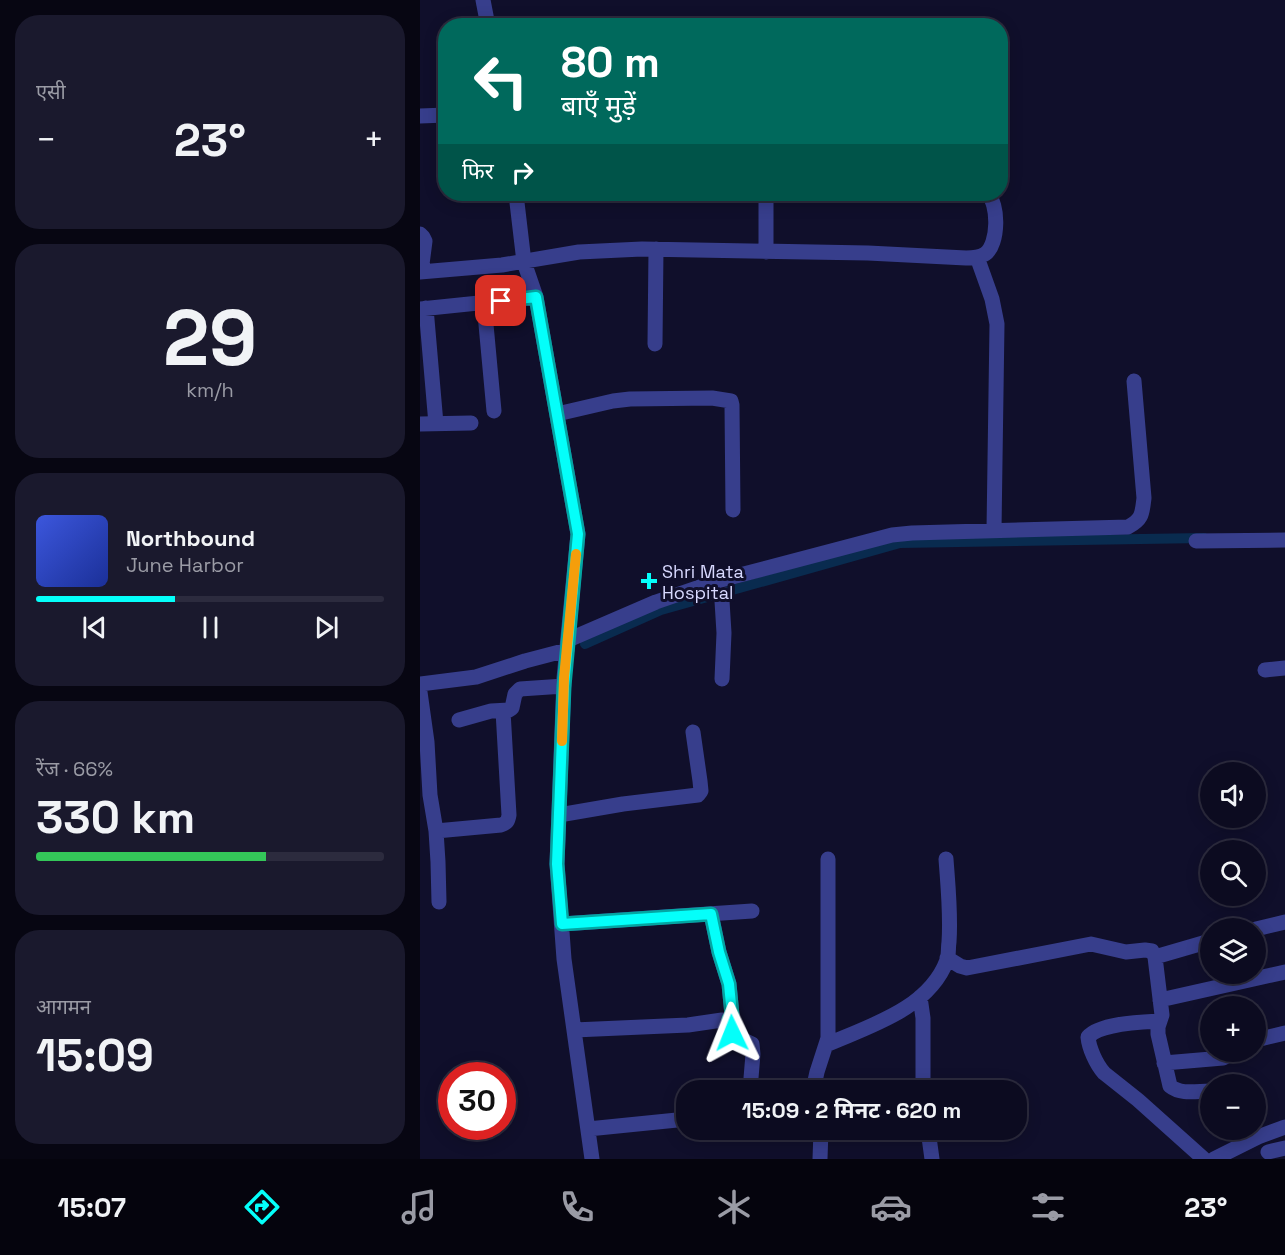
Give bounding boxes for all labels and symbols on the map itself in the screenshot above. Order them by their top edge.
pin [475,275,526,326]
place label: Shri Mata Hospital [662,560,744,604]
marker: Shri Mata Hospital [640,572,658,590]
position arrow [700,1001,764,1065]
speed limit sign: 30 [438,1062,516,1140]

